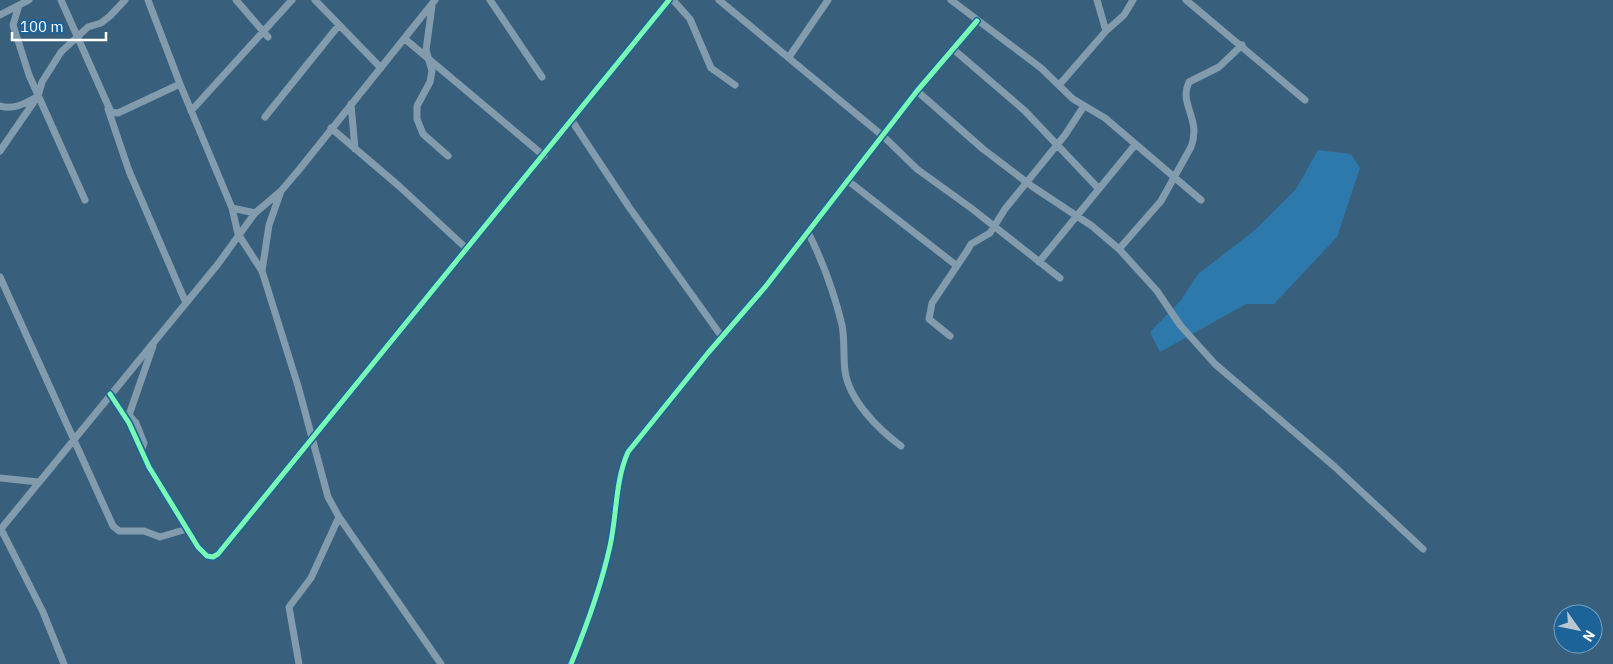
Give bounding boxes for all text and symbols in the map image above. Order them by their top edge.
scale bar [12,10,106,42]
text: 100 m [20,17,64,36]
north arrow [1553,604,1603,654]
text: N [1579,627,1599,645]

